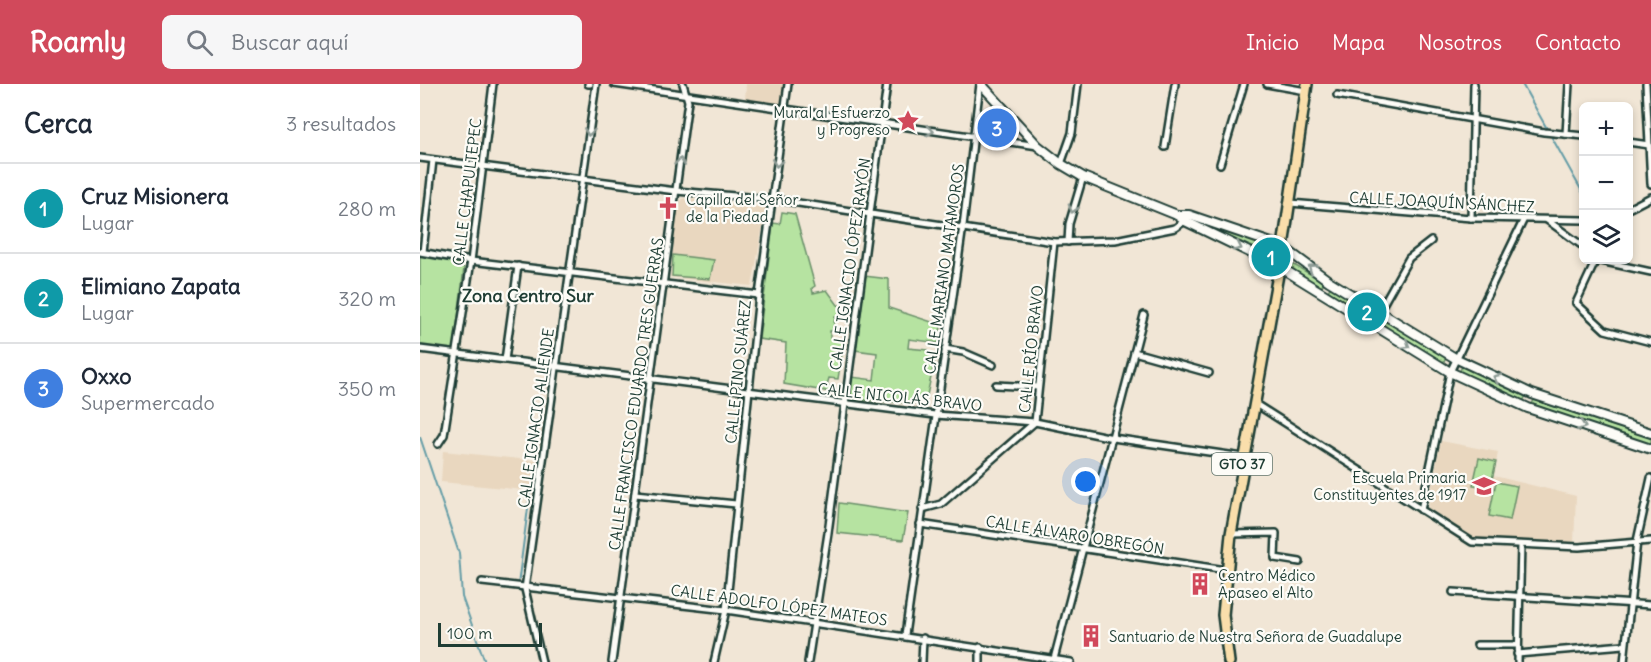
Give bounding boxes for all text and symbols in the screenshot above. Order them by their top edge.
search box [162,15,582,69]
text: Roamly [30,24,126,60]
icon: search [183,26,216,59]
text: Buscar aquí [231,28,349,56]
text: Inicio [1246,29,1299,56]
text: Mapa [1332,29,1385,56]
text: Nosotros [1418,29,1502,56]
text: Contacto [1535,29,1621,56]
map controls [1579,102,1633,264]
button: + [1579,102,1633,156]
place label: Mural al Esfuerzo y Progreso [773,103,890,139]
pin: 3 [978,106,1016,150]
text: Cerca [24,107,93,140]
place icon: Mural al Esfuerzo y Progreso [895,108,921,134]
text: 3 resultados [286,111,396,136]
street label: CALLE CHAPULTEPEC [449,117,485,267]
one-way arrow [925,125,934,137]
one-way arrow [584,127,596,136]
street label: CALLE IGNACIO LÓPEZ RAYÓN [825,156,874,371]
button: − [1579,156,1633,210]
one-way arrow [673,158,686,167]
one-way arrow [772,158,784,167]
street label: CALLE MARIANO MATAMOROS [920,162,968,376]
text: Cruz Misionera [81,182,229,210]
street label: CALLE JOAQUÍN SÁNCHEZ [1349,188,1536,216]
place label: Capilla del Señor de la Piedad [686,190,799,226]
church icon: Capilla del Señor de la Piedad [655,195,681,221]
text: 1 [40,196,47,221]
text: 280 m [338,196,396,221]
one-way arrow [1068,203,1080,214]
text: Lugar [81,210,134,235]
button: layers [1579,210,1633,264]
pin: 1 [1252,234,1290,279]
street label: CALLE FRANCISCO EDUARDO TRES GUERRAS [605,237,667,551]
one-way arrow [1231,239,1242,251]
one-way arrow [1307,264,1318,275]
text: Elimiano Zapata [81,272,241,300]
district label: Zona Centro Sur [462,284,595,307]
street label: CALLE RÍO BRAVO [1015,284,1047,414]
text: 2 [38,286,49,311]
text: 320 m [338,286,396,311]
pin: 2 [1348,290,1386,334]
street label: CALLE PINO SUÁREZ [721,299,755,445]
text: Lugar [81,300,134,325]
street label: CALLE IGNACIO ALLENDE [514,327,558,509]
one-way arrow [1400,337,1410,349]
text: Oxxo [81,362,132,390]
one-way arrow [1493,374,1504,386]
text: 3 [38,376,49,401]
text: 350 m [338,376,396,401]
street label: CALLE NICOLÁS BRAVO [817,379,983,415]
text: Supermercado [81,390,215,415]
one-way arrow [1576,419,1587,431]
road number: GTO 37 [1212,453,1272,475]
your location [1071,467,1100,496]
place label: Escuela Primaria Constituyentes de 1917 [1313,468,1466,504]
school or university icon: Escuela Primaria Constituyentes de 1917 [1471,473,1497,499]
street label: CALLE ÁLVARO OBREGÓN [984,511,1166,558]
place label: Centro Médico Apaseo el Alto [1218,566,1315,602]
building icon: Centro Médico Apaseo el Alto [1187,571,1213,597]
street label: CALLE ADOLFO LÓPEZ MATEOS [670,579,889,630]
scale bar [438,620,542,648]
text: 100 m [447,623,492,643]
building icon: Santuario de Nuestra Señora de Guadalupe [1078,623,1104,649]
place label: Santuario de Nuestra Señora de Guadalupe [1109,627,1402,646]

